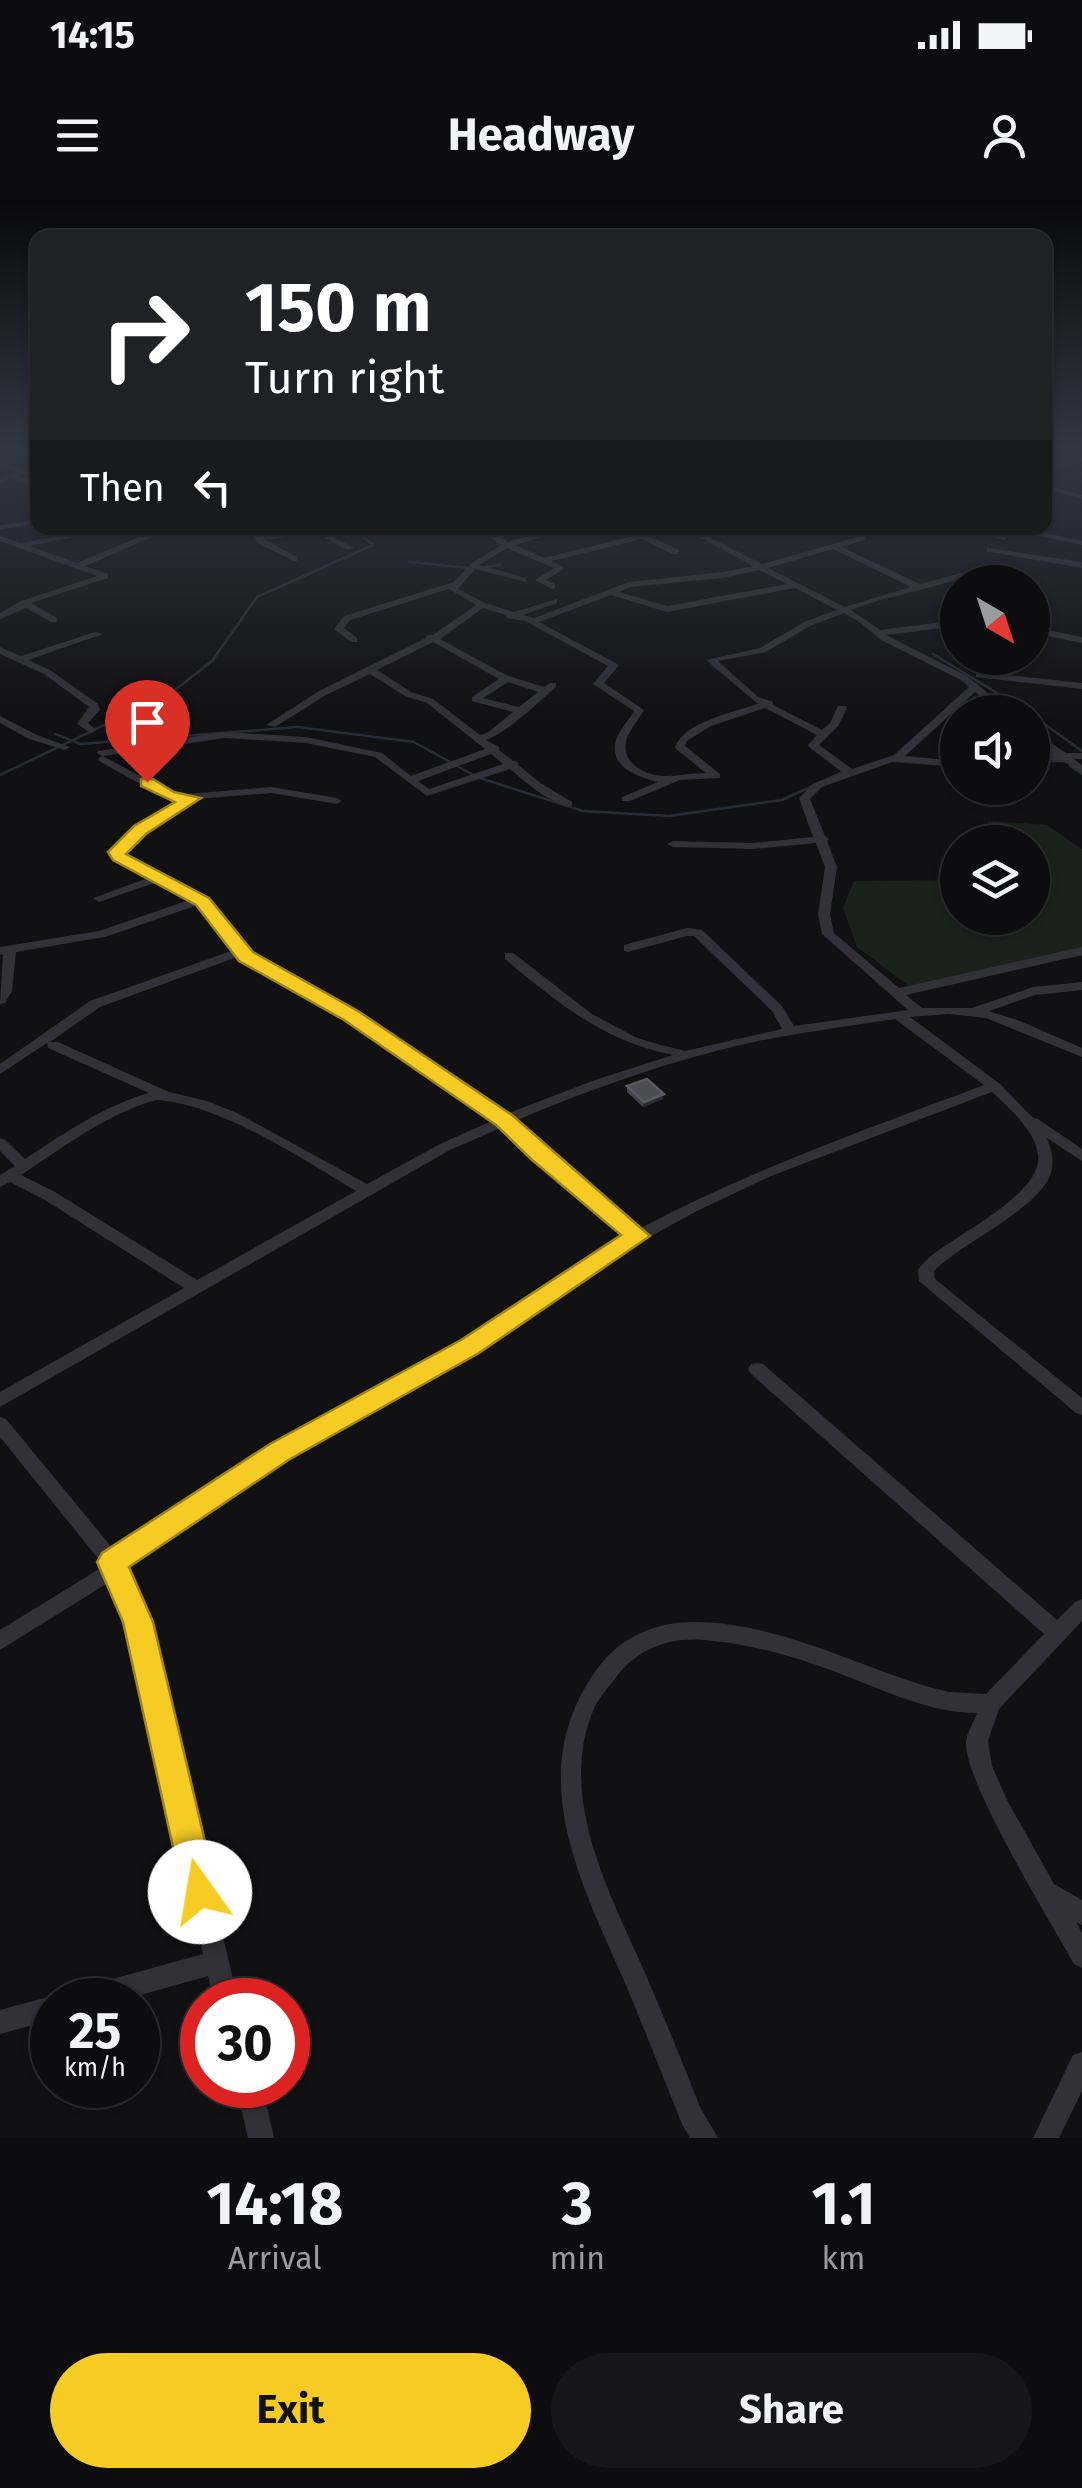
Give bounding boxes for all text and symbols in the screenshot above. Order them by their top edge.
text: 14:15 [50,12,135,58]
icon: menu [50,108,105,163]
text: Headway [448,108,634,162]
icon: person [977,108,1032,163]
text: 150 m [245,266,432,350]
icon: right [80,270,210,400]
text: Turn right [245,351,444,405]
icon: left [185,460,240,515]
text: Then [80,465,165,511]
north arrow [940,565,1050,675]
map controls [940,565,1050,935]
pin [105,680,190,783]
icon: arrive [120,695,175,750]
button: sound [940,695,1050,805]
button: layers [940,825,1050,935]
position arrow [148,1840,252,1944]
speed limit sign: 30 [180,1978,310,2108]
text: 25 [69,2001,121,2061]
text: km/h [64,2053,126,2083]
text: 14:18 [206,2168,343,2240]
text: 3 [562,2168,593,2240]
text: 1.1 [811,2168,876,2240]
text: Arrival [228,2239,322,2277]
text: min [550,2239,605,2277]
text: km [822,2239,865,2277]
button: Exit [50,2353,531,2468]
button: Share [551,2353,1032,2468]

